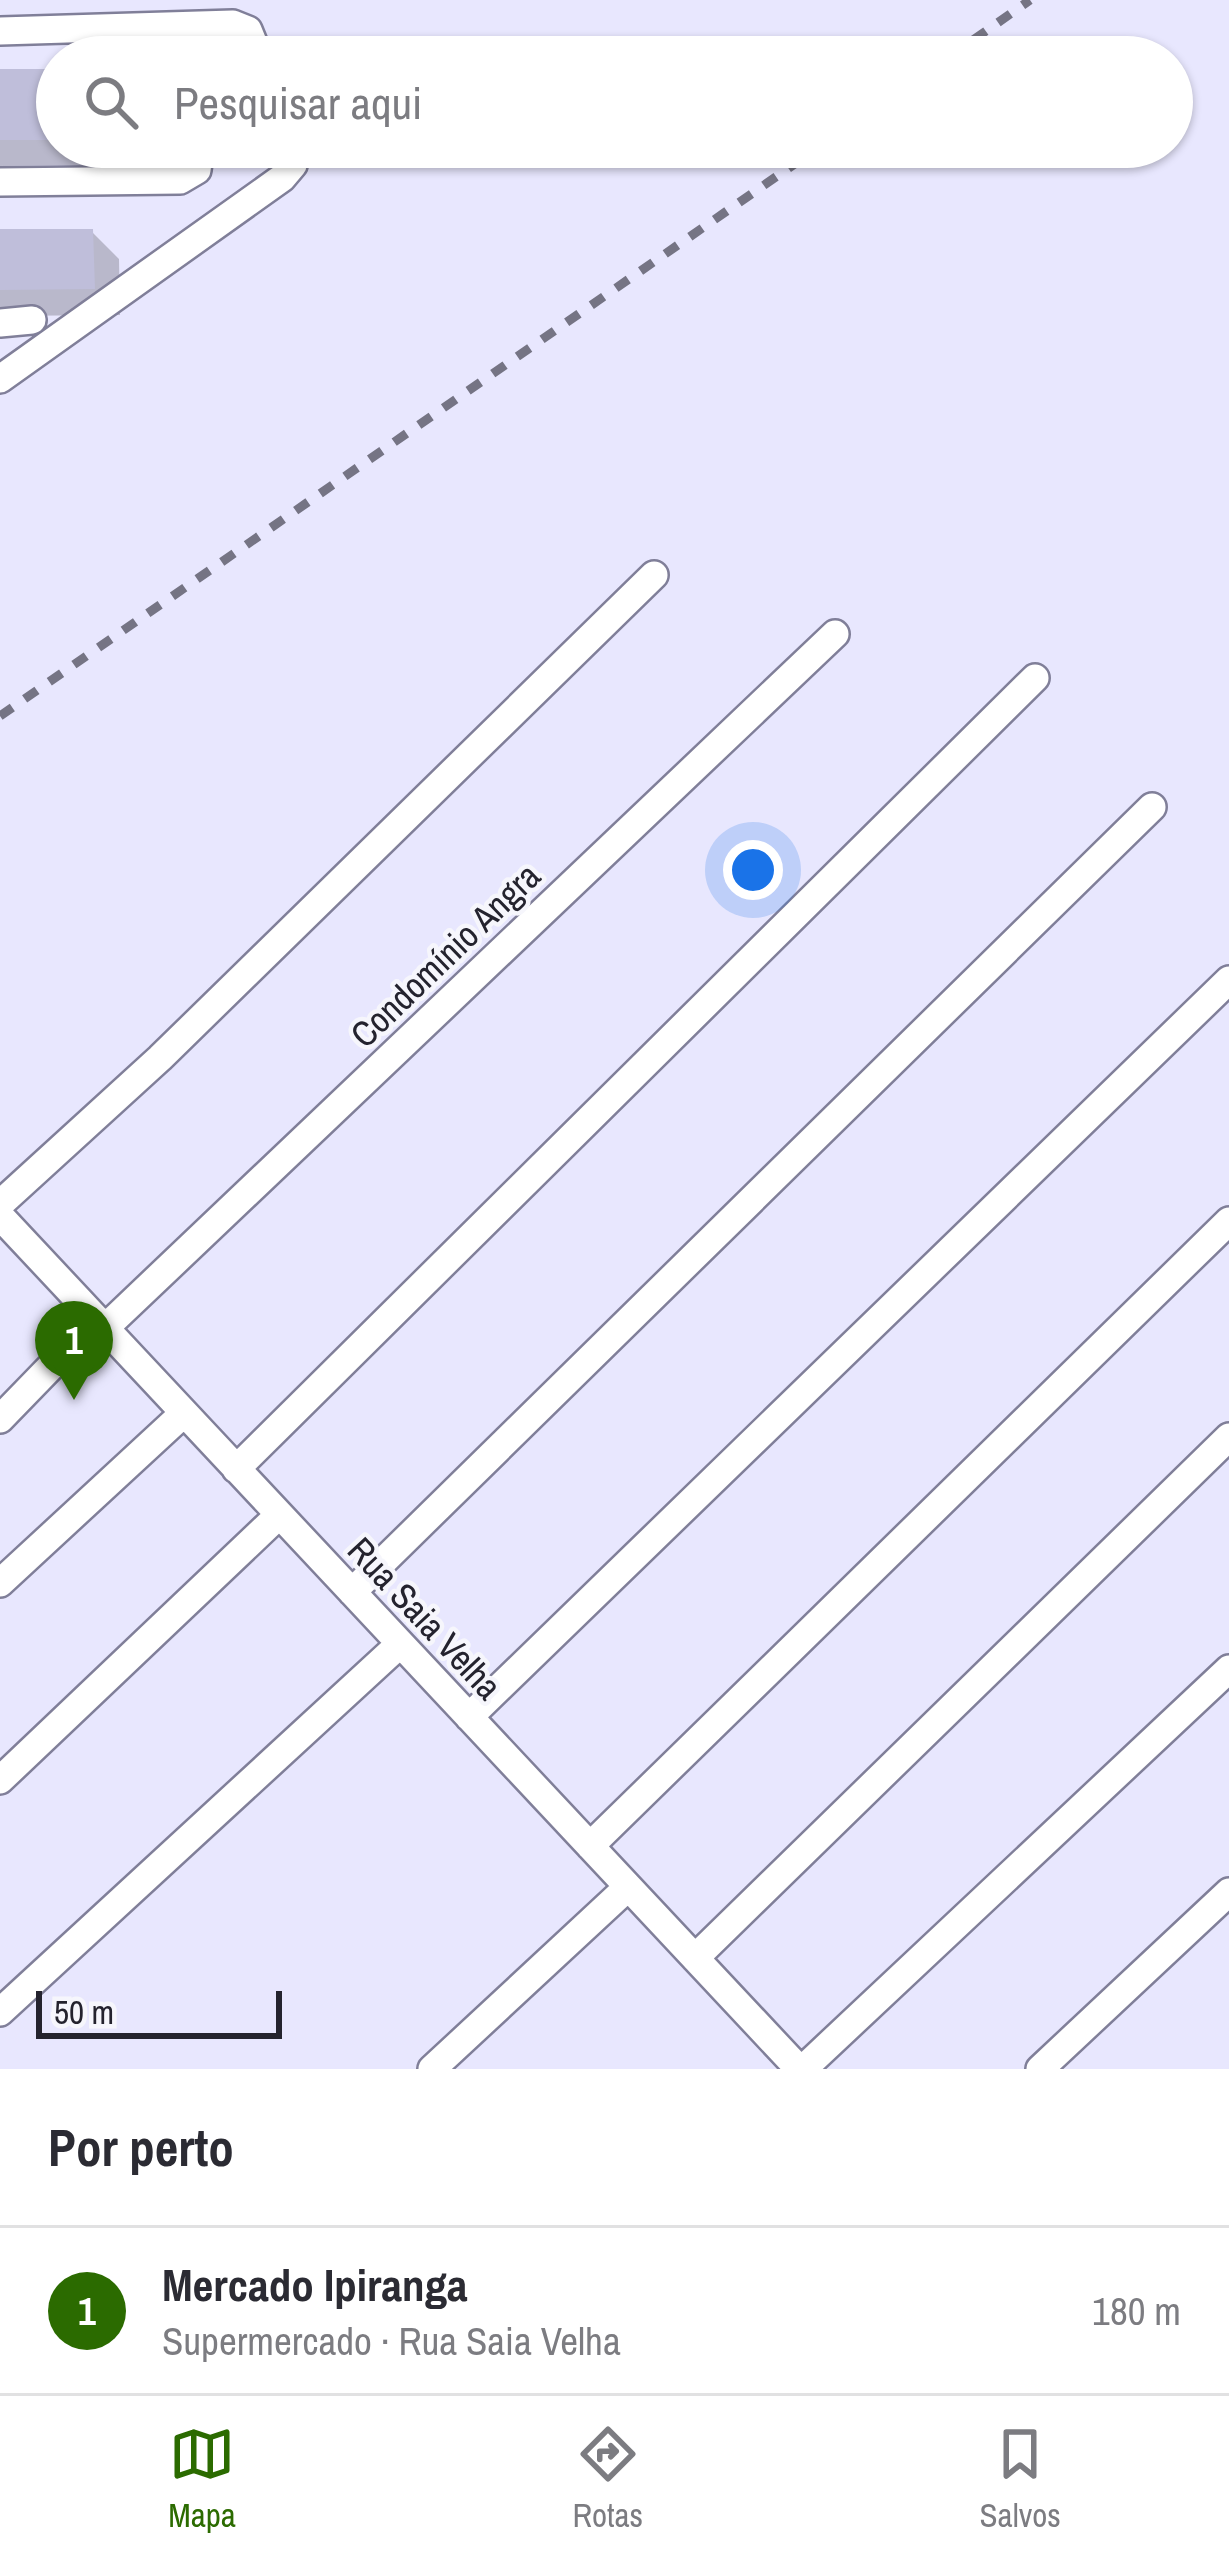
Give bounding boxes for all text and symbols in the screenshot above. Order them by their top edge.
search box [36,36,1193,168]
icon: search [78,69,144,135]
text: Pesquisar aqui [174,72,422,133]
your location [723,840,783,900]
street label: Condomínio Angra [340,852,550,1058]
pin: 1 [35,1301,113,1400]
street label: Rua Saia Velha [337,1527,513,1709]
scale bar [36,1985,282,2038]
text: 50 m [54,1990,114,2034]
text: Por perto [48,2113,234,2182]
text: Mercado Ipiranga [162,2254,468,2315]
text: 1 [78,2285,96,2337]
text: 180 m [1092,2285,1181,2337]
text: Supermercado · Rua Saia Velha [162,2315,621,2367]
tab: Mapa [168,2421,236,2537]
tab: Rotas [572,2421,643,2537]
tab: Salvos [980,2421,1061,2537]

